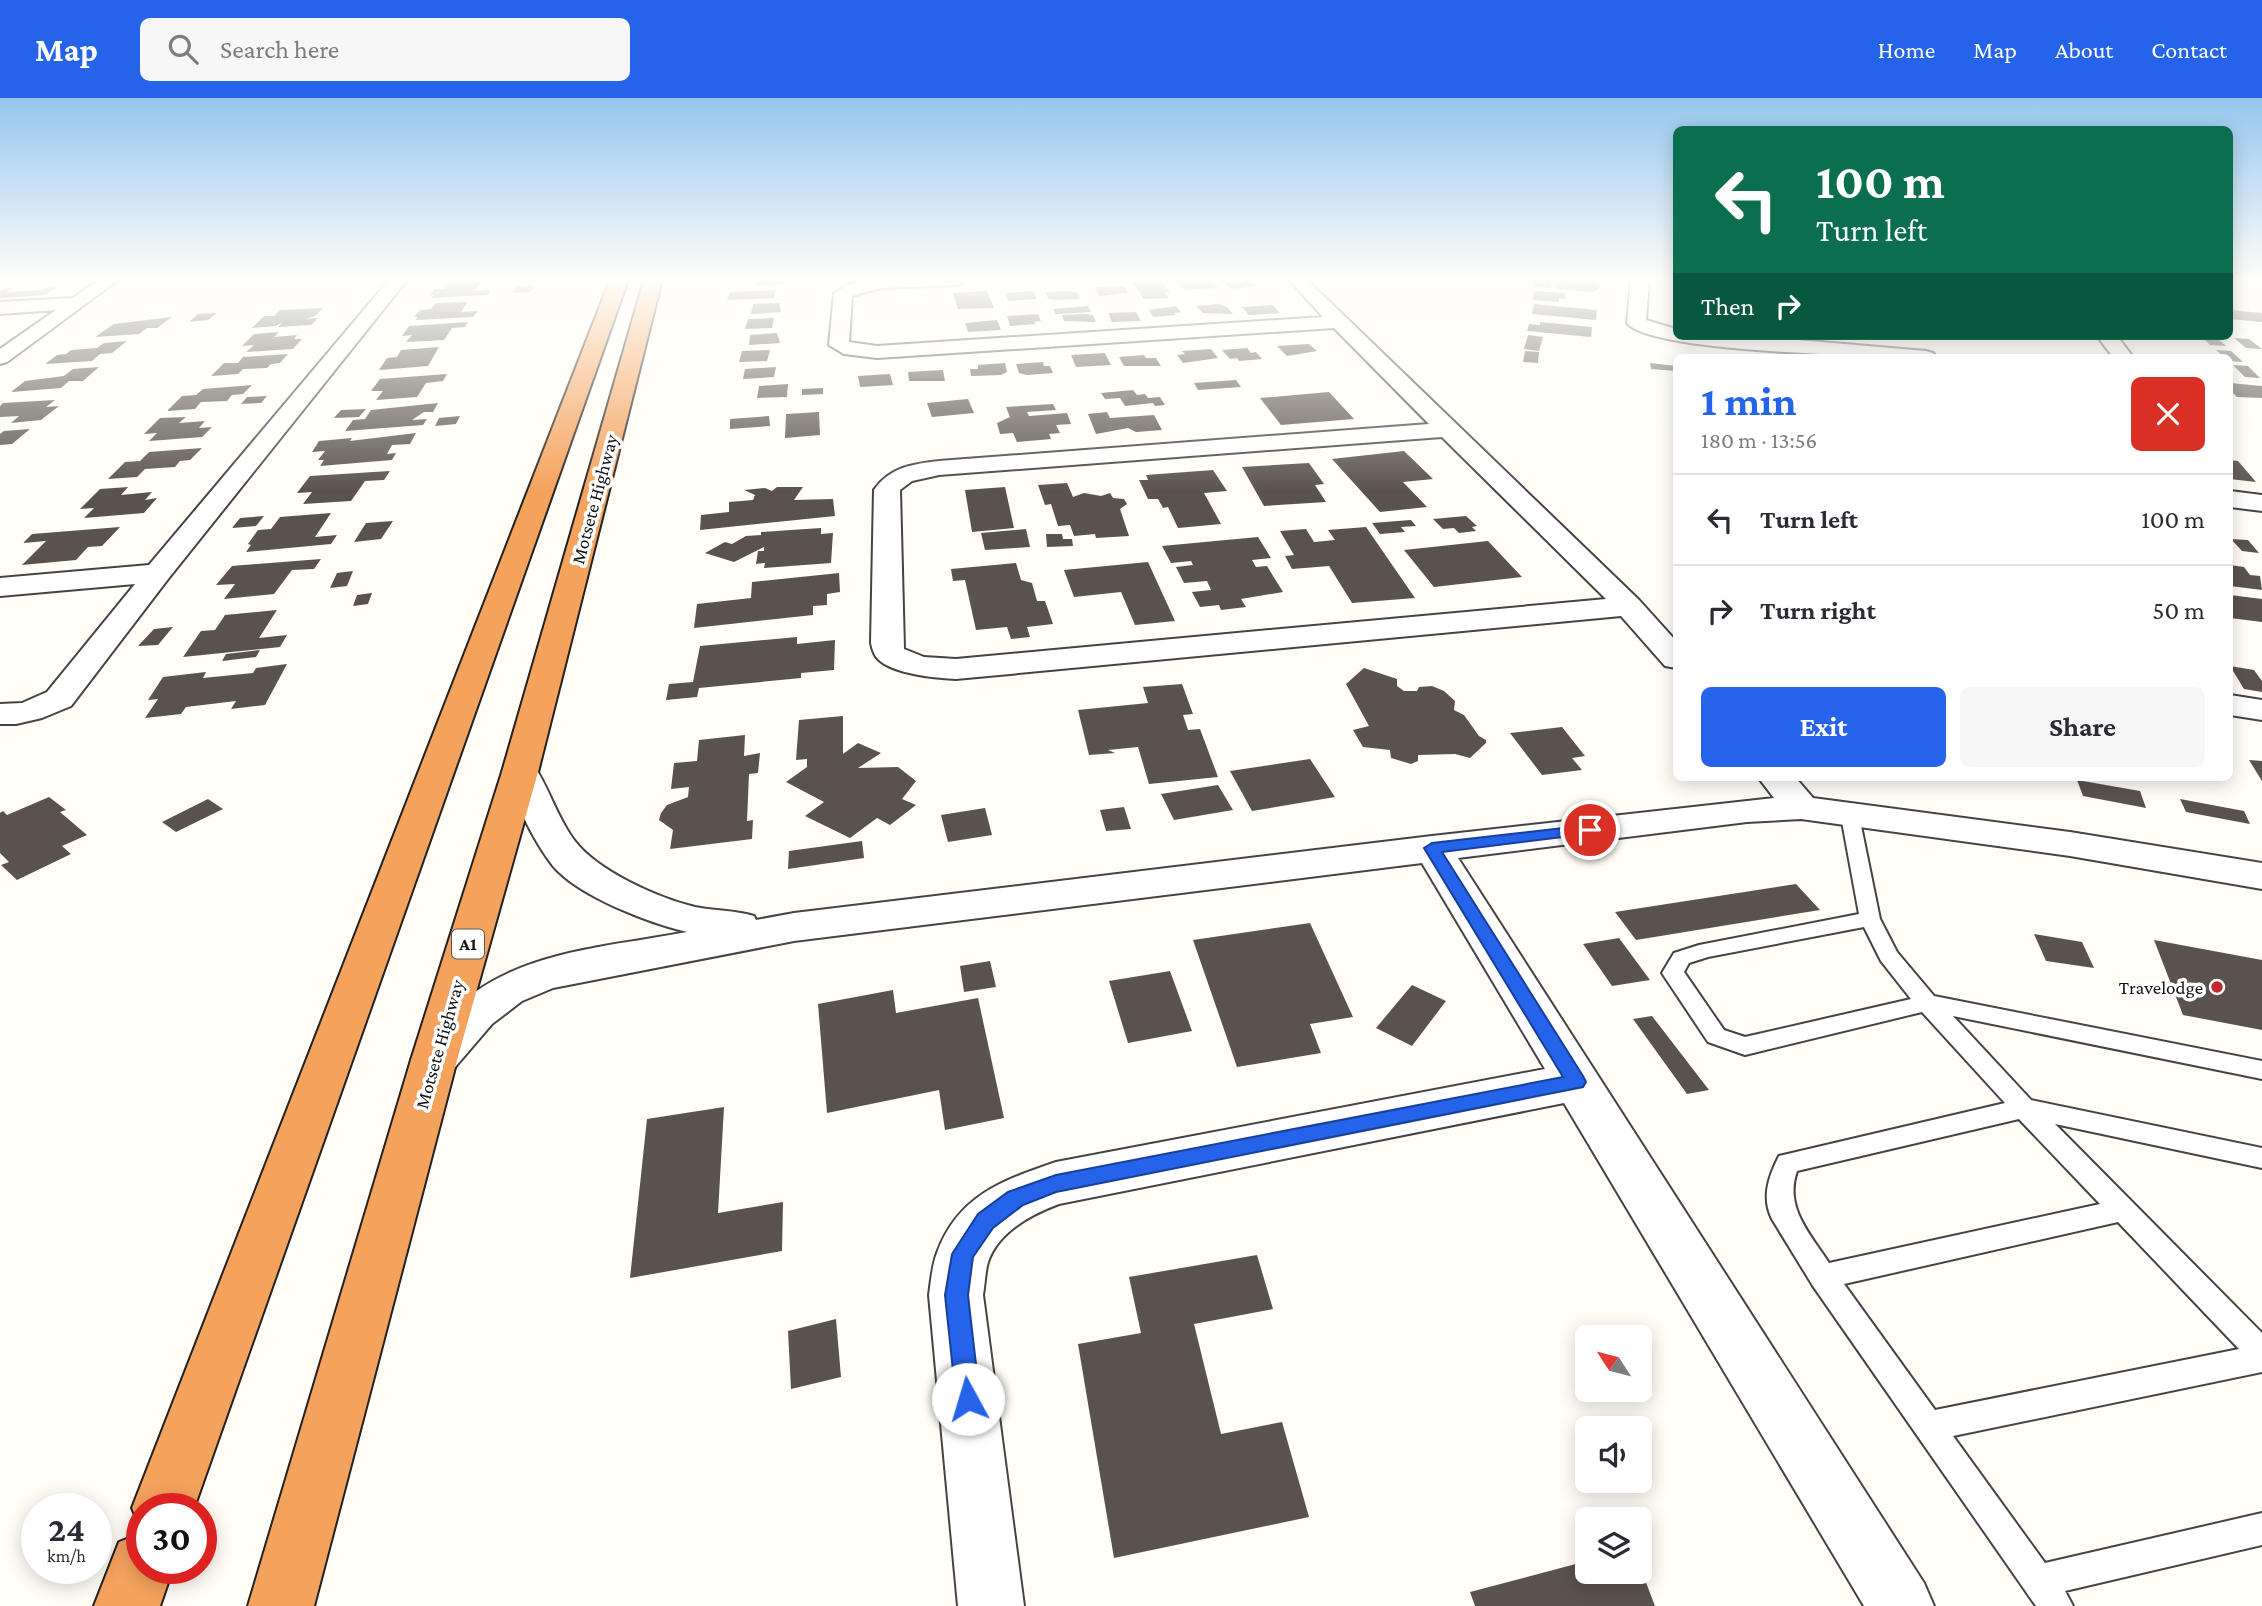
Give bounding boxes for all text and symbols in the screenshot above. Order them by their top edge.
search box [140,18,630,81]
icon: search [164,30,202,68]
text: Map [35,31,98,68]
text: Search here [220,35,339,64]
text: Home [1878,36,1935,63]
text: Map [1973,36,2017,63]
text: About [2055,36,2113,63]
text: Contact [2151,36,2227,63]
icon: left [1701,154,1792,245]
text: 100 m [1816,154,1945,209]
text: Turn left [1816,212,1927,248]
icon: right [1769,287,1807,325]
text: Then [1701,292,1755,321]
text: 1 min [1701,377,1797,424]
button: close [2131,377,2205,451]
text: 180 m · 13:56 [1701,427,1817,453]
street label: Motsete Highway [567,432,622,566]
icon: left [1701,501,1739,539]
text: Turn left [1760,505,1858,534]
text: 100 m [2141,505,2205,534]
icon: right [1701,592,1739,630]
text: Turn right [1760,596,1876,625]
text: 50 m [2152,596,2205,625]
button: Exit [1701,687,1946,767]
button: Share [1960,687,2205,767]
pin [1560,800,1620,860]
icon: arrive [1571,811,1609,849]
road number: A1 [452,930,484,958]
street label: Motsete Highway [411,977,468,1111]
place label: Travelodge [2119,977,2203,998]
marker: Travelodge [2209,979,2225,995]
north arrow [1575,1325,1652,1402]
map controls [1575,1325,1652,1584]
position arrow [931,1362,1005,1436]
button: sound [1575,1416,1652,1493]
speed limit sign: 30 [126,1493,217,1584]
button: layers [1575,1507,1652,1584]
text: 24 [48,1510,85,1549]
text: km/h [47,1546,86,1566]

